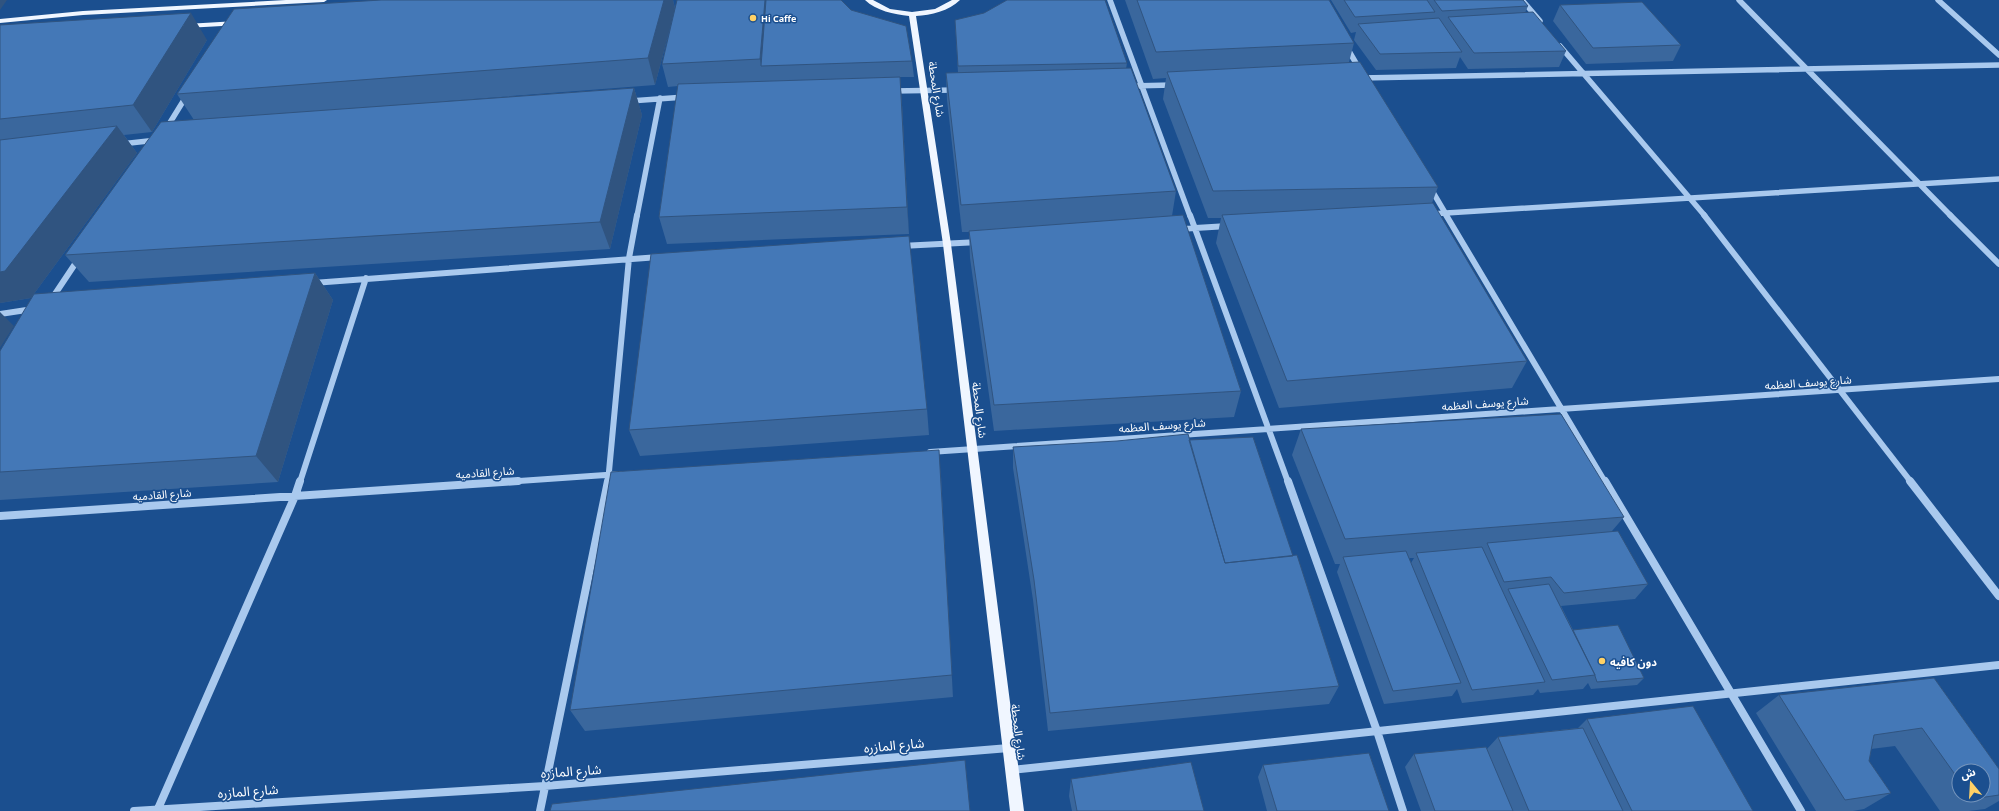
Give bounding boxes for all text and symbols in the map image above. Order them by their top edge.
place label: Hi Caffe [761,12,796,25]
marker: Hi Caffe [748,13,758,23]
street label: شارع المحطة [924,60,949,118]
street label: شارع يوسف العظمه [1764,371,1852,394]
street label: شارع المحطة [968,381,991,439]
street label: شارع يوسف العظمه [1441,392,1529,415]
street label: شارع يوسف العظمه [1118,414,1206,437]
street label: شارع القادميه [455,462,515,483]
street label: شارع القادميه [132,484,192,505]
place label: دون كافيه [1610,654,1657,669]
marker: دون كافيه [1597,656,1607,666]
street label: شارع المحطة [1007,703,1030,761]
street label: شارع المازره [863,733,925,759]
street label: شارع المازره [540,760,602,784]
north arrow [1951,763,1991,803]
text: ش [1958,764,1977,782]
street label: شارع المازره [217,780,279,804]

